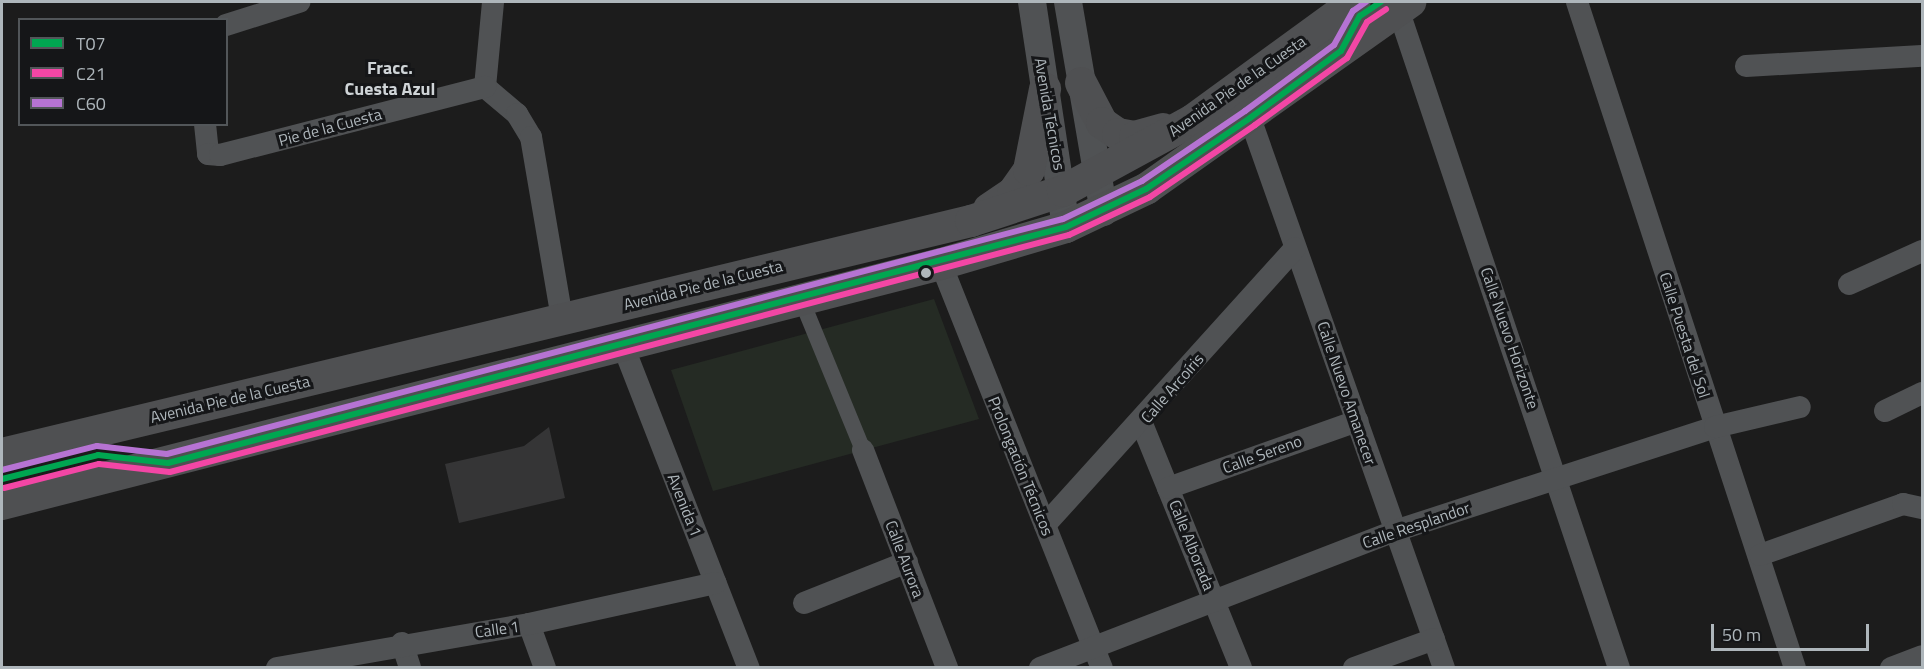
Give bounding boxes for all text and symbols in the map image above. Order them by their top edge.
legend [18,18,228,126]
text: T07 [76,30,106,57]
street label: Avenida Pie de la Cuesta [1165,31,1309,141]
street label: Avenida Técnicos [1031,56,1069,172]
district label: Fracc. Cuesta Azul [345,58,435,100]
text: C21 [76,60,106,87]
text: C60 [76,90,106,117]
street label: Pie de la Cuesta [276,104,384,150]
street label: Avenida Pie de la Cuesta [622,256,784,314]
street label: Calle Nuevo Horizonte [1477,265,1543,411]
unlabelled marker [920,267,932,279]
street label: Calle Puesta del Sol [1656,270,1714,400]
street label: Calle Nuevo Amanecer [1313,319,1381,467]
street label: Calle Arcoíris [1137,349,1207,427]
street label: Avenida Pie de la Cuesta [148,371,312,427]
street label: Prolongación Técnicos [984,394,1058,538]
street label: Calle Sereno [1220,431,1304,477]
street label: Avenida 1 [664,471,706,539]
street label: Calle Alborada [1165,497,1219,593]
street label: Calle Resplandor [1360,498,1472,552]
street label: Calle Aurora [882,518,928,600]
scale bar [1714,612,1872,650]
street label: Calle 1 [474,616,520,642]
text: 50 m [1722,621,1761,648]

